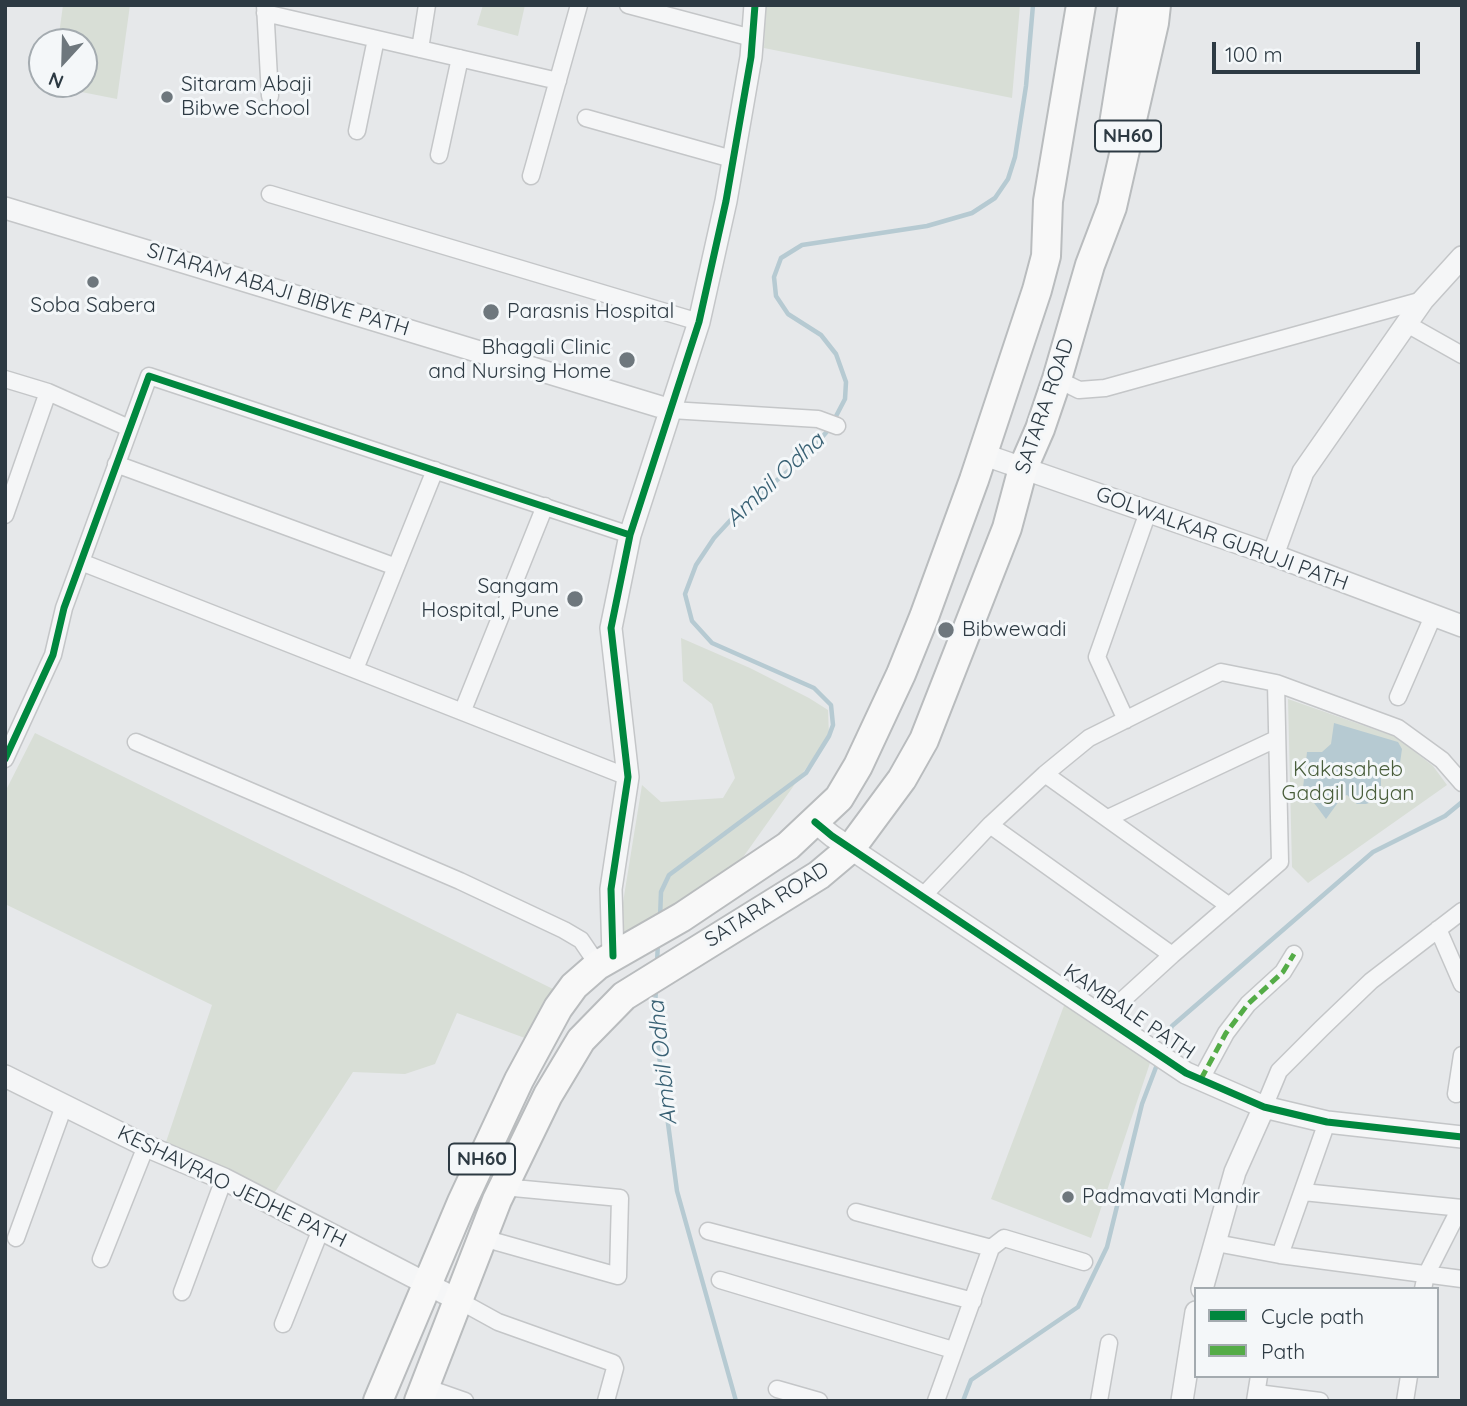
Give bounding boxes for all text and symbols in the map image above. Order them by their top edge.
north arrow [28,28,98,98]
scale bar [1215,28,1423,72]
text: 100 m [1225,41,1283,67]
text: N [45,67,67,94]
place label: Sitaram Abaji Bibwe School [181,72,312,122]
marker: Sitaram Abaji Bibwe School [159,89,175,105]
road number: NH60 [1095,120,1161,152]
street label: SITARAM ABAJI BIBVE PATH [144,238,412,342]
marker: Soba Sabera [85,274,101,290]
place label: Soba Sabera [30,293,156,319]
place label: Parasnis Hospital [507,299,674,325]
marker: Parasnis Hospital [481,302,501,322]
place label: Bhagali Clinic and Nursing Home [428,335,611,385]
street label: SATARA ROAD [1010,335,1080,477]
marker: Bhagali Clinic and Nursing Home [617,350,637,370]
water label: Ambil Odha [720,427,830,533]
street label: GOLWALKAR GURUJI PATH [1092,482,1352,596]
place label: Sangam Hospital, Pune [421,574,559,624]
marker: Sangam Hospital, Pune [565,589,585,609]
place label: Bibwewadi [962,617,1066,643]
marker: Bibwewadi [936,620,956,640]
park label: Kakasaheb Gadgil Udyan [1282,757,1414,807]
street label: SATARA ROAD [700,857,834,953]
street label: KAMBALE PATH [1058,959,1200,1065]
water label: Ambil Odha [643,999,683,1127]
street label: KESHAVRAO JEDHE PATH [113,1120,351,1254]
road number: NH60 [449,1144,515,1175]
place label: Padmavati Mandir [1082,1184,1260,1210]
marker: Padmavati Mandir [1060,1189,1076,1205]
legend [1194,1287,1439,1378]
text: Cycle path [1261,1303,1364,1329]
text: Path [1261,1338,1305,1364]

